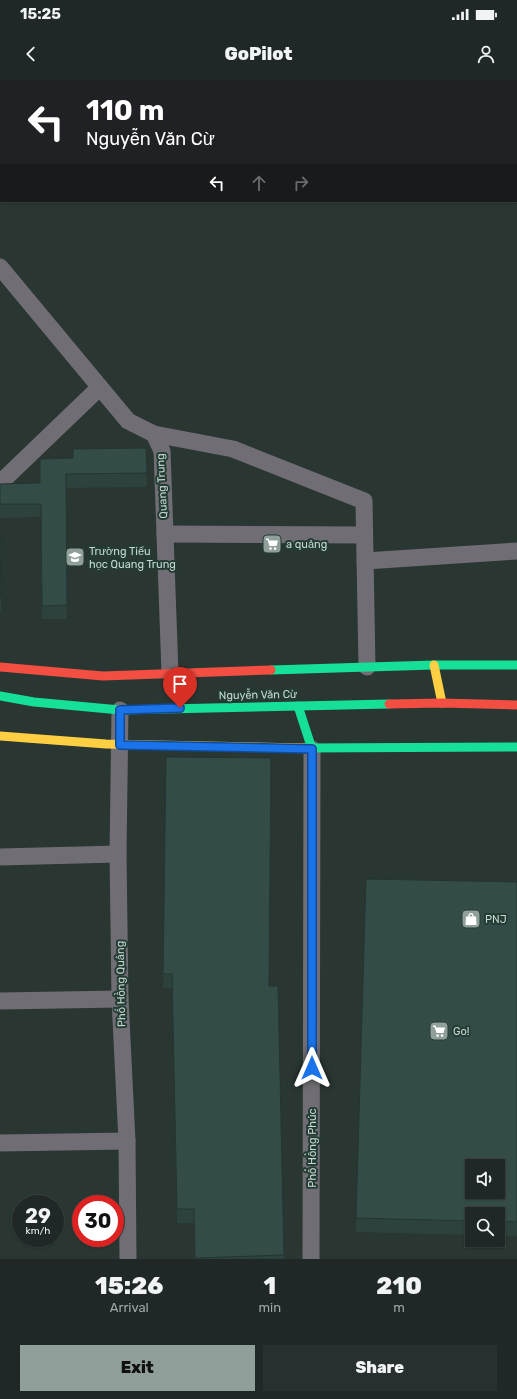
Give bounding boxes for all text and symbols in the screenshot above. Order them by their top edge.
text: 15:25 [20,5,61,23]
icon: back [20,43,42,65]
text: GoPilot [224,43,293,65]
icon: person [475,43,497,65]
text: 110 m [86,94,164,127]
icon: left [20,96,72,148]
text: Nguyễn Văn Cừ [86,128,215,150]
icon: left [206,172,228,194]
icon: ahead [248,172,270,194]
icon: right [290,172,312,194]
street label: Quang Trung [154,453,170,519]
supermarket icon: a quảng [261,533,283,555]
place label: a quảng [286,538,327,551]
place label: Trường Tiểu học Quang Trung [89,545,176,571]
school or university icon: Trường Tiểu học Quang Trung [64,546,86,568]
pin [163,667,197,708]
icon: arrive [169,673,191,695]
street label: Nguyễn Văn Cừ [219,687,298,702]
shop icon: PNJ [460,908,482,930]
place label: PNJ [485,913,507,926]
street label: Phố Hồng Quảng [112,941,128,1027]
supermarket icon: Go! [428,1020,450,1042]
place label: Go! [453,1025,470,1038]
position arrow [291,1047,333,1089]
street label: Phố Hồng Phúc [304,1108,319,1188]
map controls [465,1159,505,1247]
button: sound [465,1159,505,1199]
speed limit sign: 30 [72,1195,124,1247]
text: 29 [25,1204,51,1228]
button: search [465,1207,505,1247]
text: km/h [26,1225,50,1237]
text: 15:26 [95,1272,163,1300]
text: 1 [264,1272,276,1300]
text: 210 [376,1272,422,1300]
text: Arrival [110,1300,149,1315]
text: min [259,1300,281,1315]
text: m [393,1300,405,1315]
button: Exit [20,1345,255,1391]
button: Share [263,1345,497,1391]

